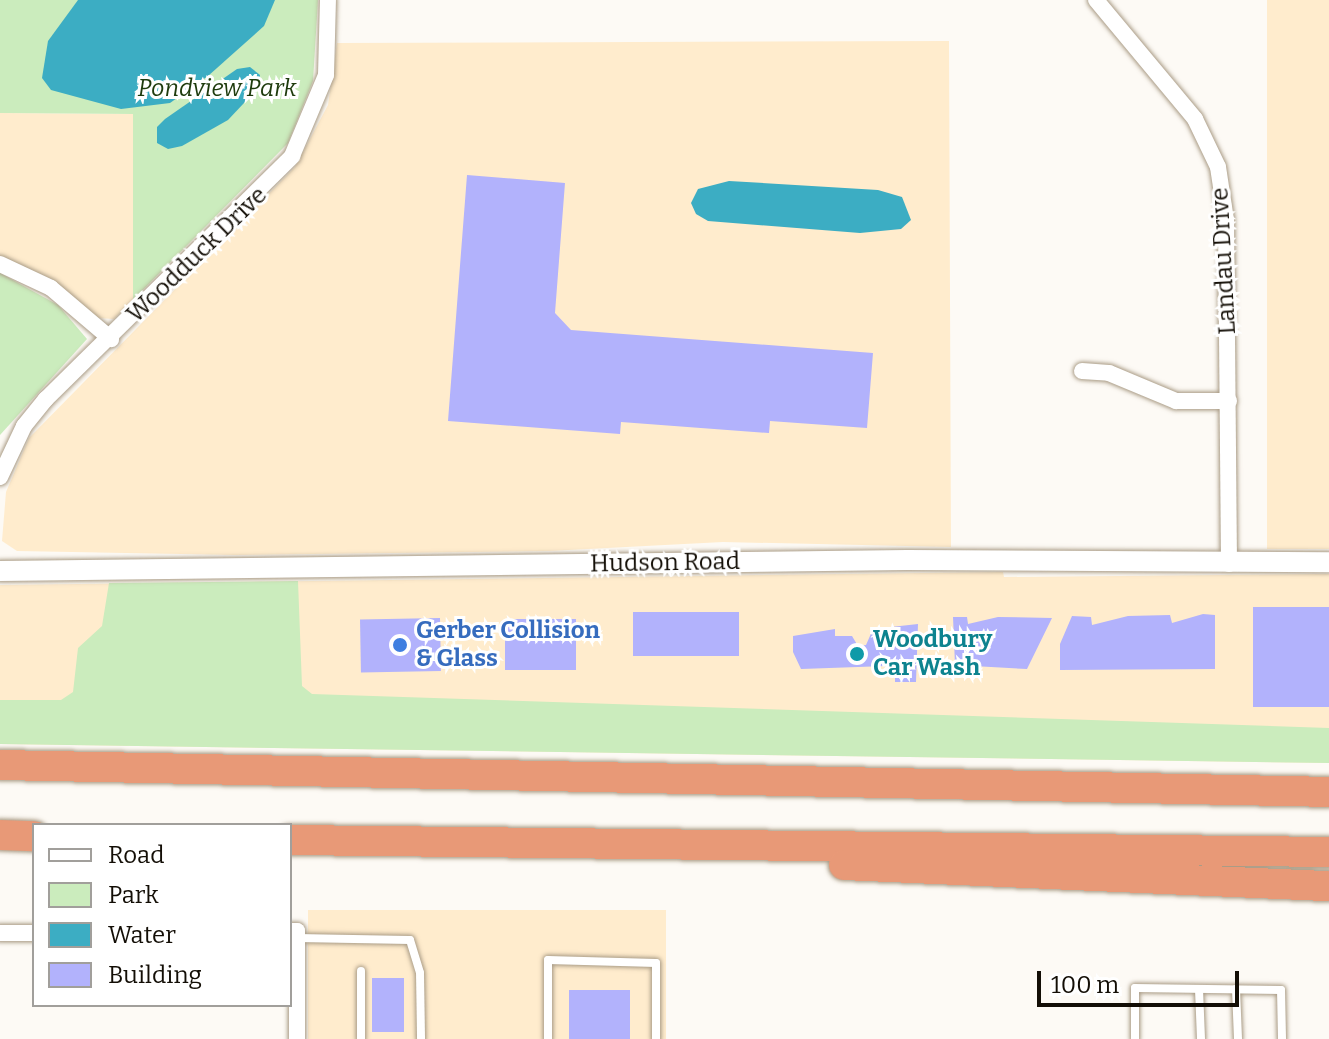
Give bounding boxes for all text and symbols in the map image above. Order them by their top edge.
park label: Pondview Park [138,75,296,103]
street label: Woodduck Drive [121,181,273,329]
street label: Landau Drive [1206,187,1242,335]
street label: Hudson Road [590,547,740,579]
place label: Gerber Collision & Glass [416,617,600,673]
place label: Woodbury Car Wash [873,626,992,682]
marker: Gerber Collision & Glass [391,636,409,654]
marker: Woodbury Car Wash [848,645,866,663]
legend [32,823,292,1007]
text: Road [108,841,164,869]
text: Park [108,881,159,909]
text: Water [108,921,176,949]
scale bar [1041,955,1243,1005]
text: Building [108,961,202,989]
text: 100 m [1051,971,1119,999]

